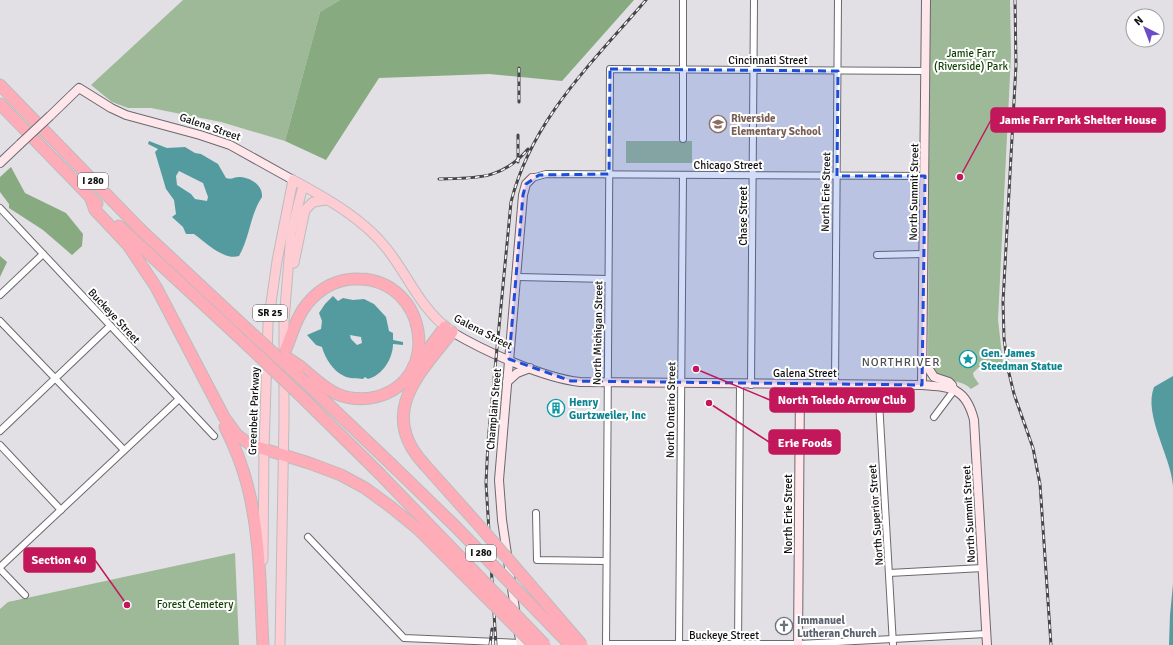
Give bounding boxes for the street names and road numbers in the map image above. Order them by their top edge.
street label: Cincinnati Street [728,54,808,67]
street label: Galena Street [178,110,242,144]
street label: North Summit Street [907,143,921,241]
street label: North Erie Street [819,152,833,232]
street label: Chicago Street [694,159,763,172]
road number: I 280 [78,173,108,189]
street label: Chase Street [737,186,750,246]
street label: North Michigan Street [591,281,605,385]
street label: Buckeye Street [85,286,143,346]
road number: SR 25 [253,305,287,321]
street label: Galena Street [452,312,515,352]
street label: North Ontario Street [664,362,678,458]
street label: Greenbelt Parkway [246,366,262,455]
street label: Galena Street [773,367,837,380]
street label: Champlain Street [484,368,504,450]
street label: North Superior Street [866,464,886,566]
street label: North Summit Street [960,465,978,563]
street label: North Erie Street [782,474,795,554]
road number: I 280 [466,545,496,561]
street label: Buckeye Street [689,629,759,642]

